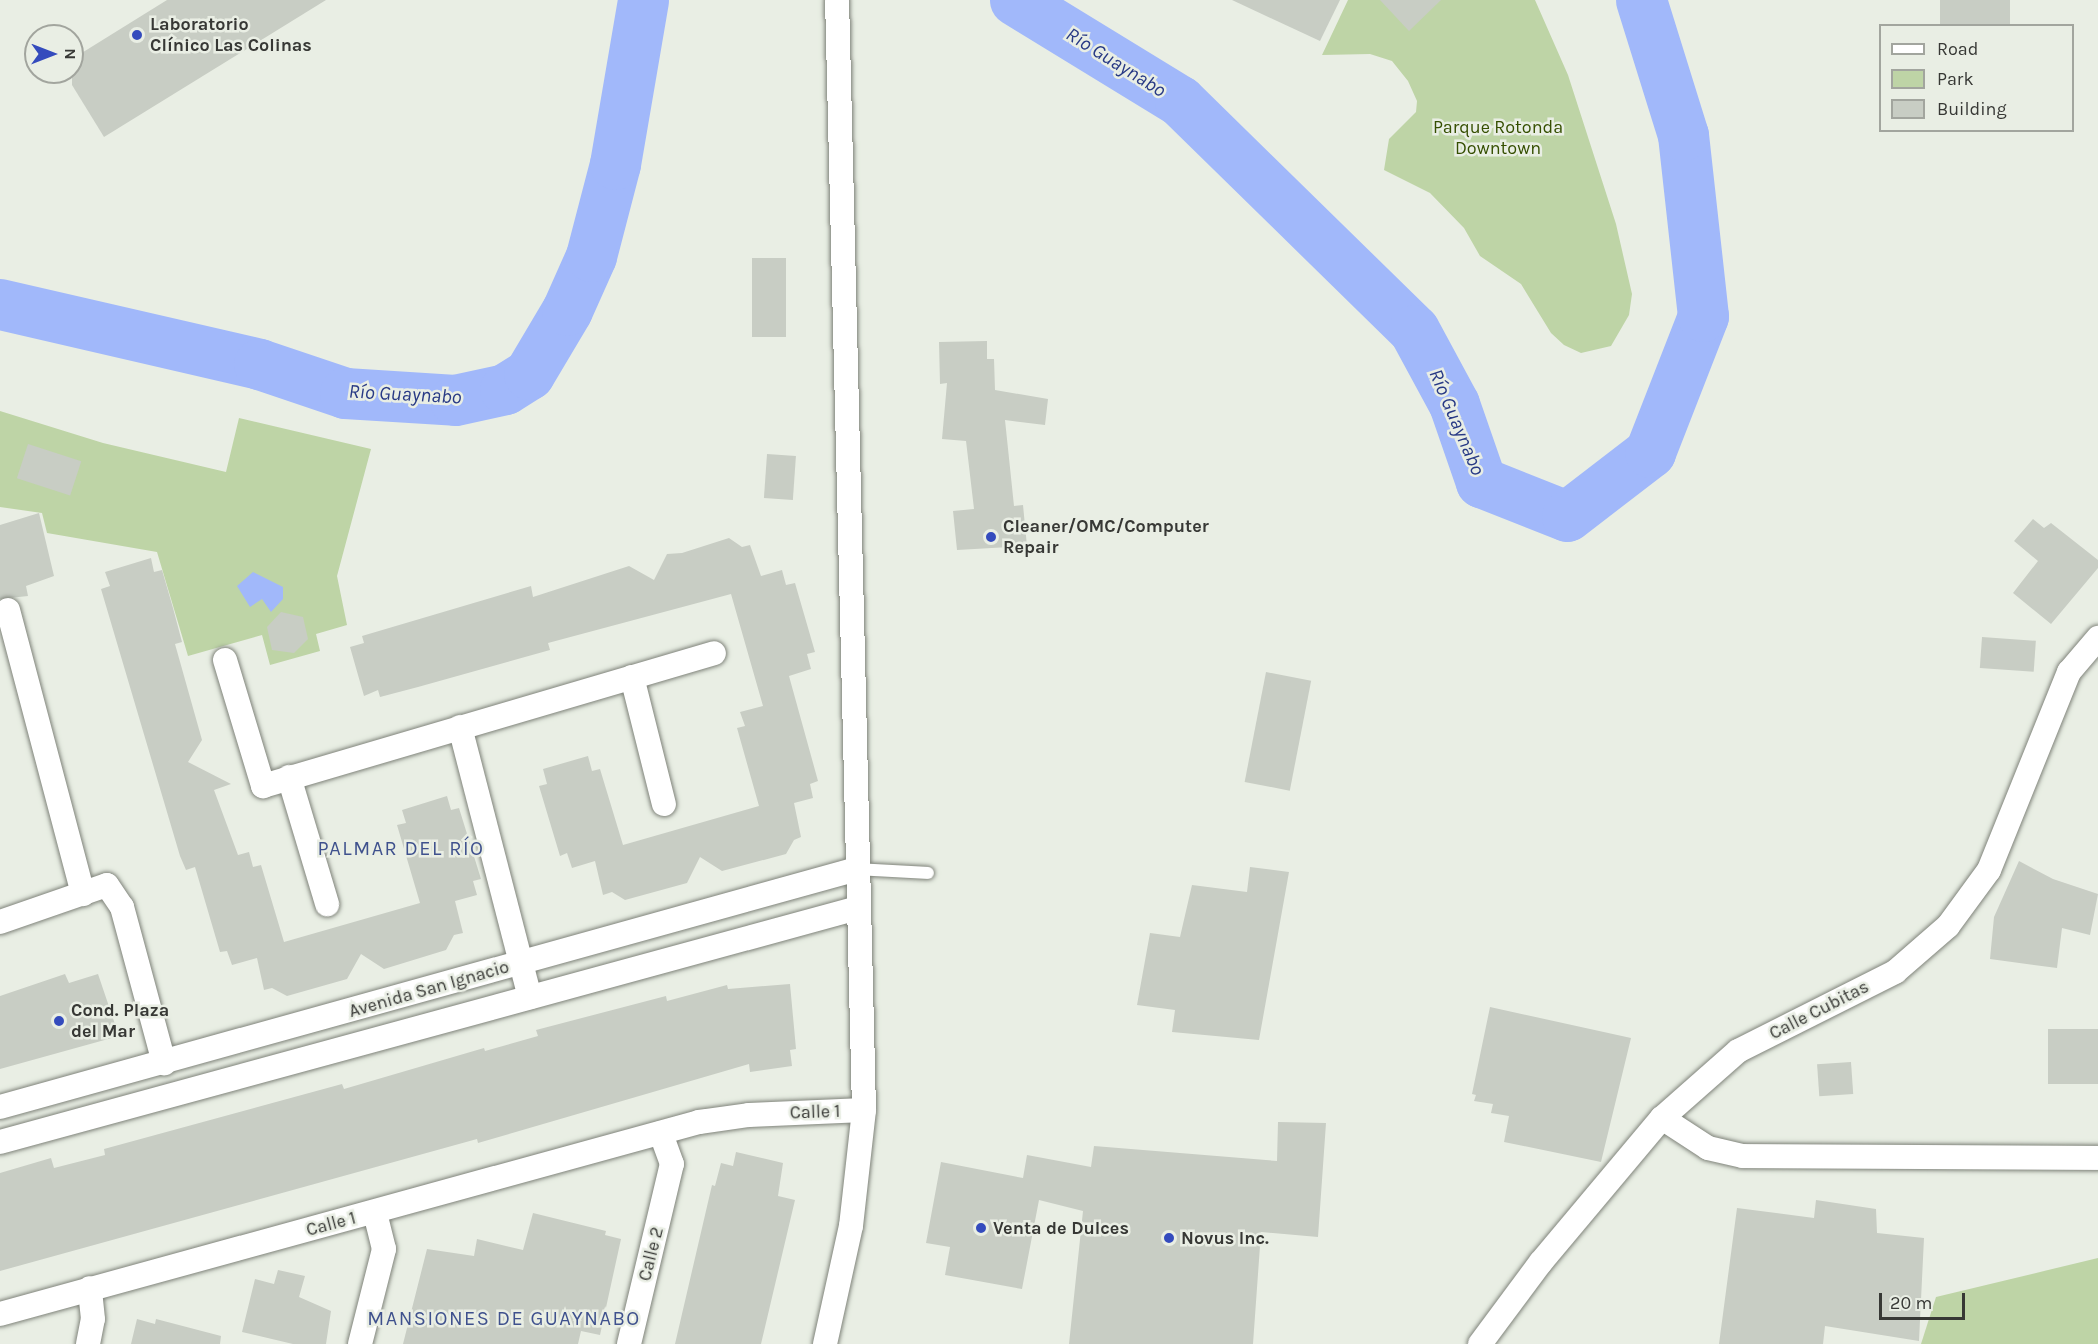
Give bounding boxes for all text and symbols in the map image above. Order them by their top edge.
place label: Laboratorio Clínico Las Colinas [150,14,312,57]
water label: Río Guaynabo [1062,22,1170,102]
north arrow [24,24,84,84]
legend [1879,24,2074,132]
marker: Laboratorio Clínico Las Colinas [128,26,146,44]
text: Road [1937,38,1978,60]
text: N [61,48,80,60]
text: Park [1937,68,1974,90]
text: Building [1937,98,2007,120]
park label: Parque Rotonda Downtown [1433,117,1563,160]
water label: Río Guaynabo [1424,365,1490,479]
water label: Río Guaynabo [348,379,462,409]
place label: Cleaner/OMC/Computer Repair [1003,516,1209,558]
marker: Cleaner/OMC/Computer Repair [984,530,998,544]
district label: PALMAR DEL RÍO [318,836,484,860]
street label: Avenida San Ignacio [346,956,512,1022]
street label: Calle Cubitas [1766,976,1872,1044]
place label: Cond. Plaza del Mar [71,1000,169,1042]
marker: Cond. Plaza del Mar [52,1014,66,1028]
street label: Calle 1 [789,1100,841,1124]
street label: Calle 1 [304,1207,358,1241]
place label: Venta de Dulces [993,1217,1129,1239]
marker: Venta de Dulces [974,1221,988,1235]
street label: Calle 2 [634,1225,668,1283]
place label: Novus Inc. [1181,1227,1269,1249]
marker: Novus Inc. [1162,1231,1176,1245]
scale bar [1882,1281,1968,1319]
text: 20 m [1890,1292,1932,1314]
district label: MANSIONES DE GUAYNABO [367,1306,641,1330]

